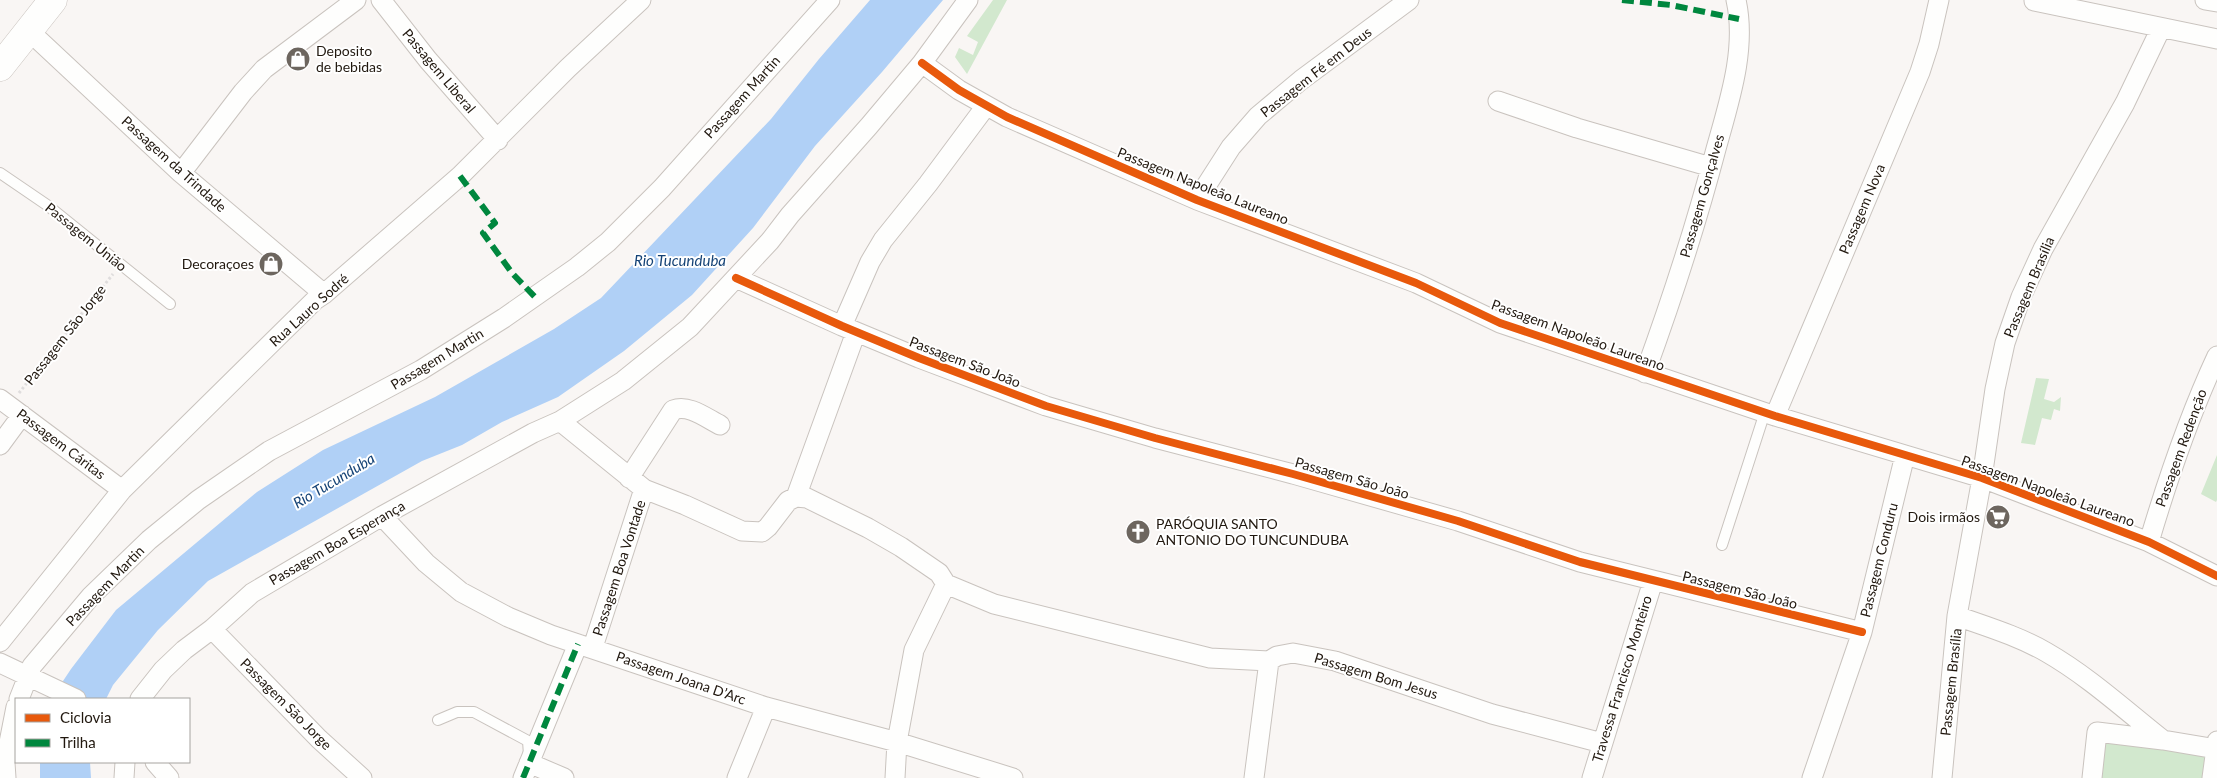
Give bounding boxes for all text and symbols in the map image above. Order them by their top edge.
street label: Passagem Fé em Deus [1257,23,1375,120]
street label: Passagem Liberal [399,25,480,116]
place label: Deposito de bebidas [316,42,382,75]
shop icon: Deposito de bebidas [285,46,311,72]
street label: Passagem Martin [700,52,783,141]
street label: Passagem da Trindade [119,112,230,215]
street label: Passagem Gonçalves [1676,132,1727,259]
street label: Passagem Napoleão Laureano [1115,143,1291,228]
street label: Passagem Nova [1835,161,1888,256]
street label: Passagem União [42,199,131,275]
street label: Passagem Brasília [2000,234,2057,340]
shop icon: Decoraçoes [258,251,284,277]
water label: Rio Tucunduba [634,251,726,269]
place label: Decoraçoes [182,255,254,272]
street label: Rua Lauro Sodré [266,270,352,350]
street label: Passagem São Jorge [20,281,109,388]
street label: Passagem Napoleão Laureano [1489,295,1667,374]
street label: Passagem Martin [387,324,486,393]
street label: Passagem São João [907,332,1023,391]
street label: Passagem Redenção [2151,387,2210,509]
street label: Passagem Cáritas [14,405,109,482]
water label: Rio Tucunduba [289,449,378,512]
street label: Passagem Napoleão Laureano [1959,451,2137,530]
street label: Passagem São João [1293,453,1411,502]
street label: Passagem Boa Esperança [266,497,408,588]
street label: Passagem Boa Vontade [588,498,649,638]
street label: Passagem Conduru [1856,501,1901,619]
supermarket icon: Dois irmãos [1985,504,2011,530]
place label: Dois irmãos [1908,508,1980,525]
place label: PARÓQUIA SANTO ANTONIO DO TUNCUNDUBA [1156,515,1349,548]
church icon: PARÓQUIA SANTO ANTONIO DO TUNCUNDUBA [1125,519,1151,545]
street label: Passagem Martin [62,542,147,629]
street label: Passagem São João [1681,567,1799,612]
street label: Travessa Francisco Monteiro [1588,593,1655,764]
street label: Passagem Brasília [1936,627,1965,737]
street label: Passagem Joana D’Arc [614,647,749,708]
street label: Passagem Bom Jesus [1312,649,1440,702]
street label: Passagem São Jorge [237,654,336,753]
legend [15,698,190,763]
text: Ciclovia [60,708,111,726]
text: Trilha [60,733,96,751]

